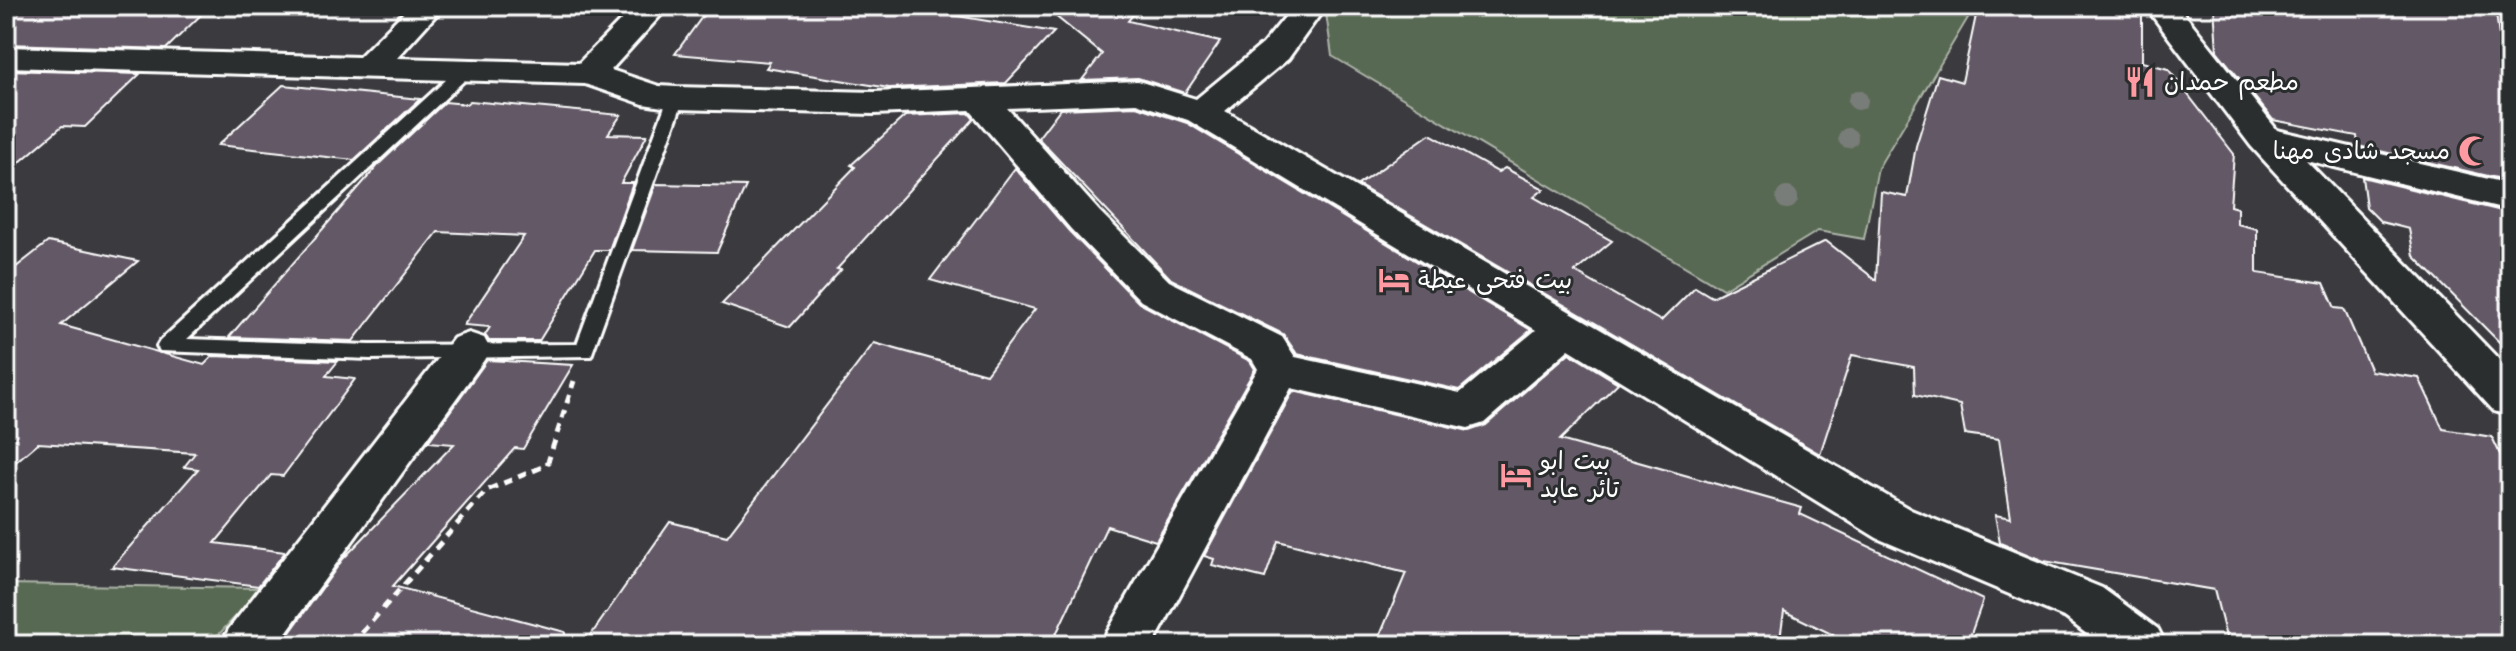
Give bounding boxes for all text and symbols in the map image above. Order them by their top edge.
place label: مطعم حمدان [2164,64,2299,103]
restaurant icon: مطعم حمدان [2123,65,2157,99]
place label: مسجد شادى مهنا [2273,133,2450,172]
mosque icon: مسجد شادى مهنا [2457,134,2491,168]
place label: بيت فتحى عيطة [1418,262,1572,301]
hotel icon: بيت فتحى عيطة [1377,263,1411,297]
place label: بيت ابو تائر عابد [1538,443,1620,510]
hotel icon: بيت ابو تائر عابد [1499,458,1533,492]

